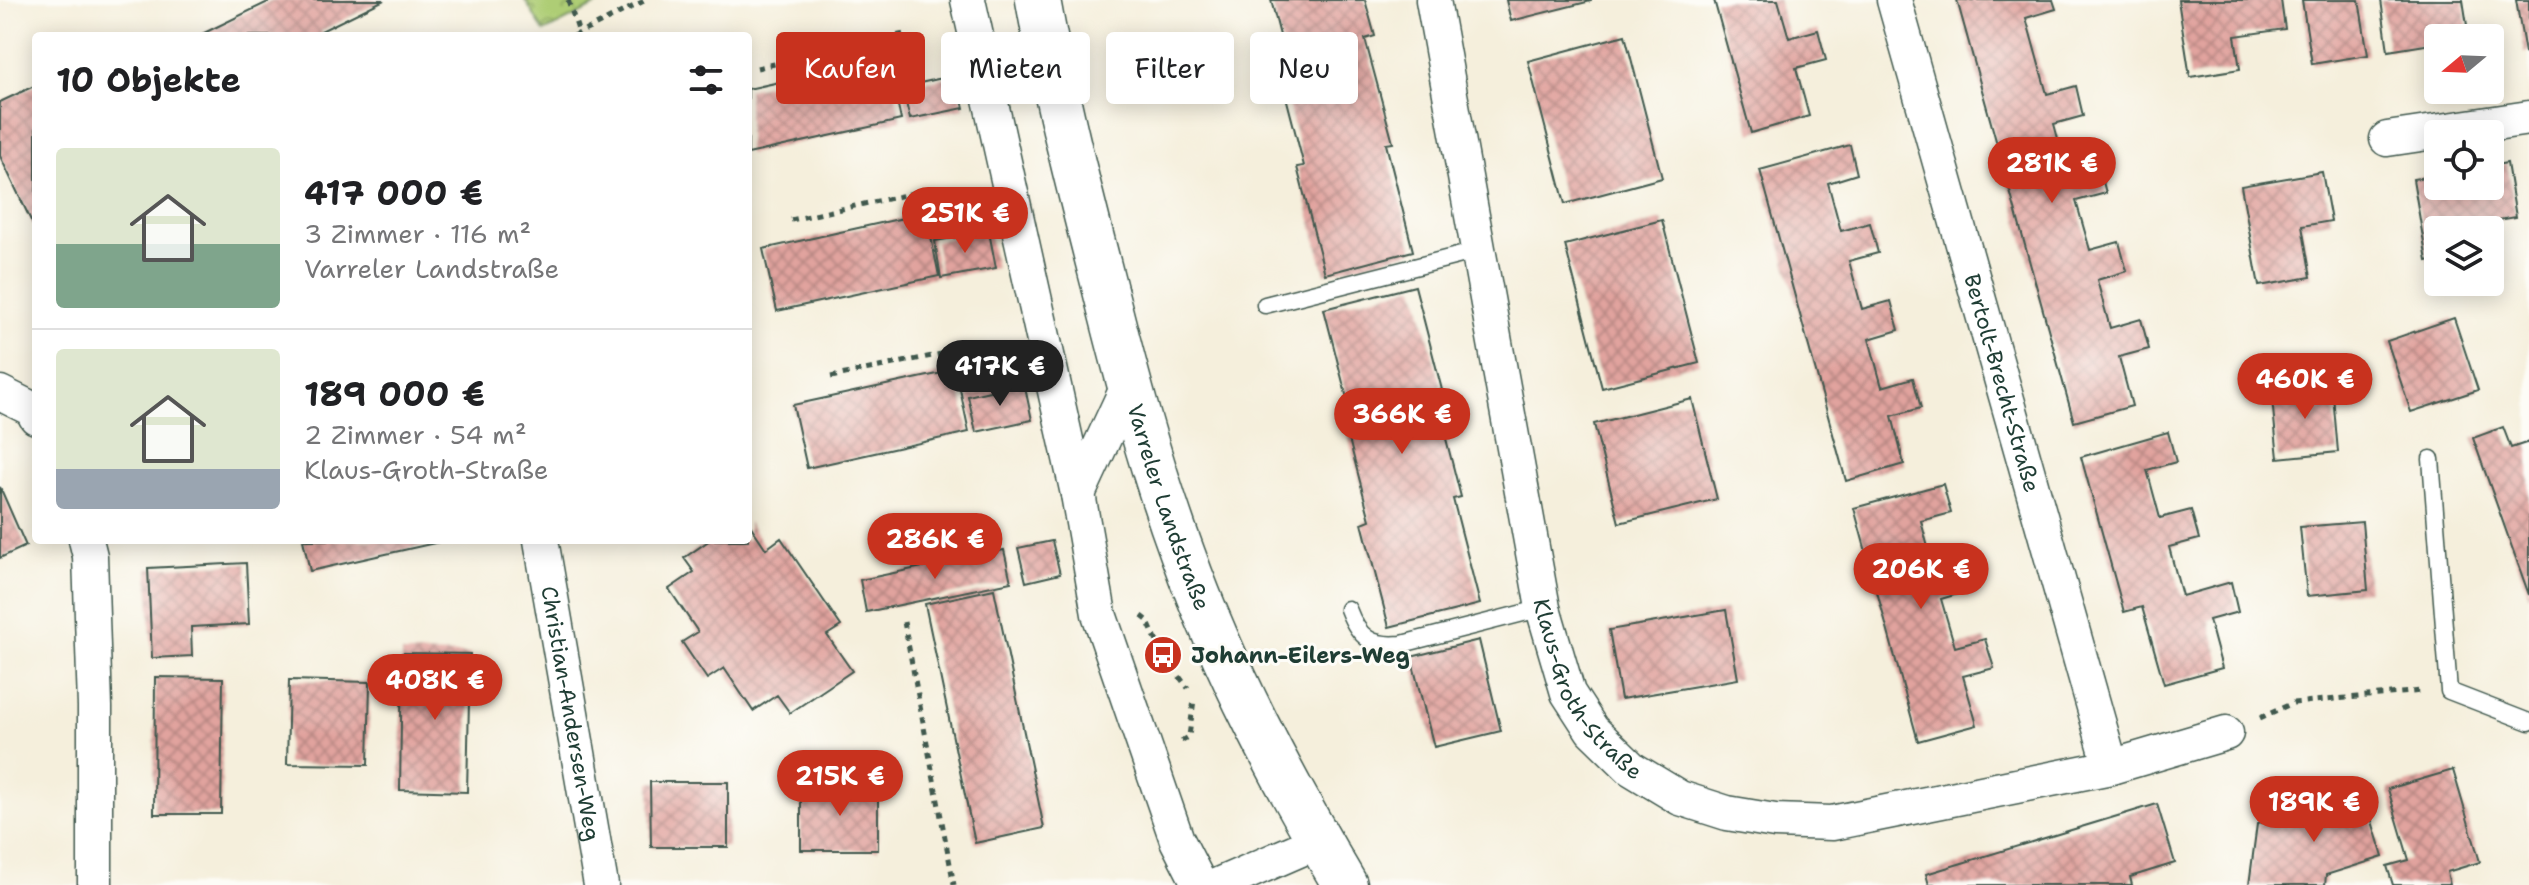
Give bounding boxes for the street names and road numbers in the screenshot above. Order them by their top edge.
street label: Bertolt-Brecht-Straße [1958,270,2047,496]
street label: Varreler Landstraße [1121,400,1217,614]
street label: Christian-Andersen-Weg [535,584,608,843]
street label: Klaus-Groth-Straße [1527,596,1647,786]

